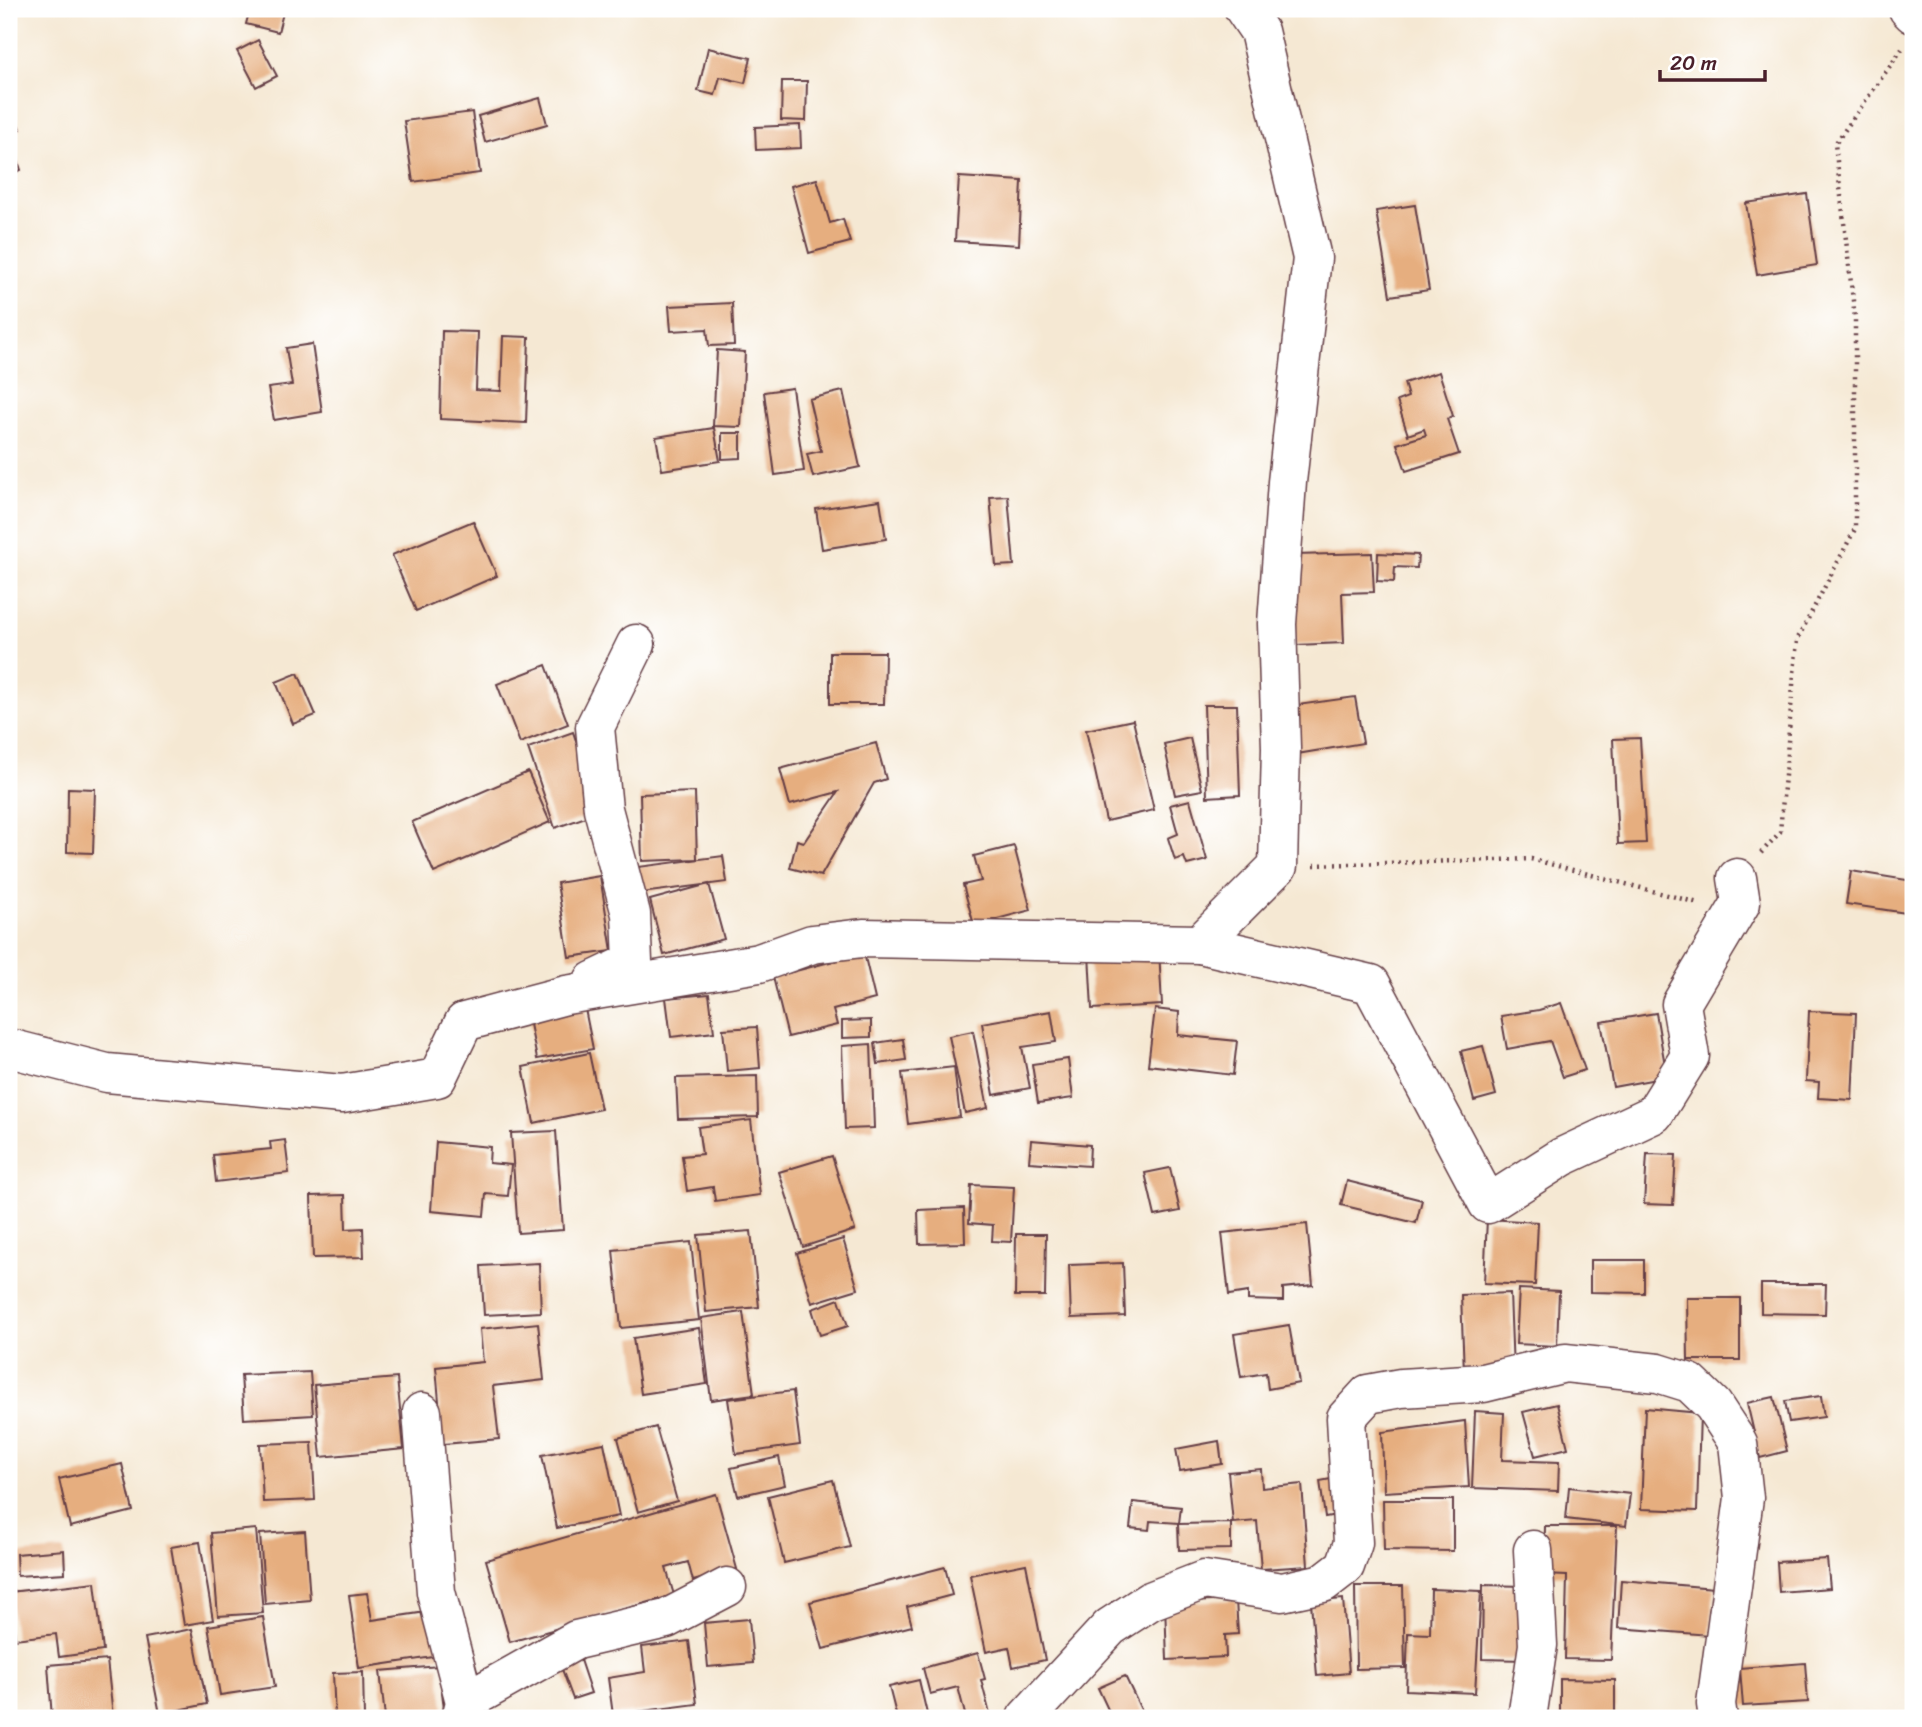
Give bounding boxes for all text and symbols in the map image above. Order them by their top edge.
scale bar [1660,38,1764,82]
text: 20 m [1670,44,1717,82]

